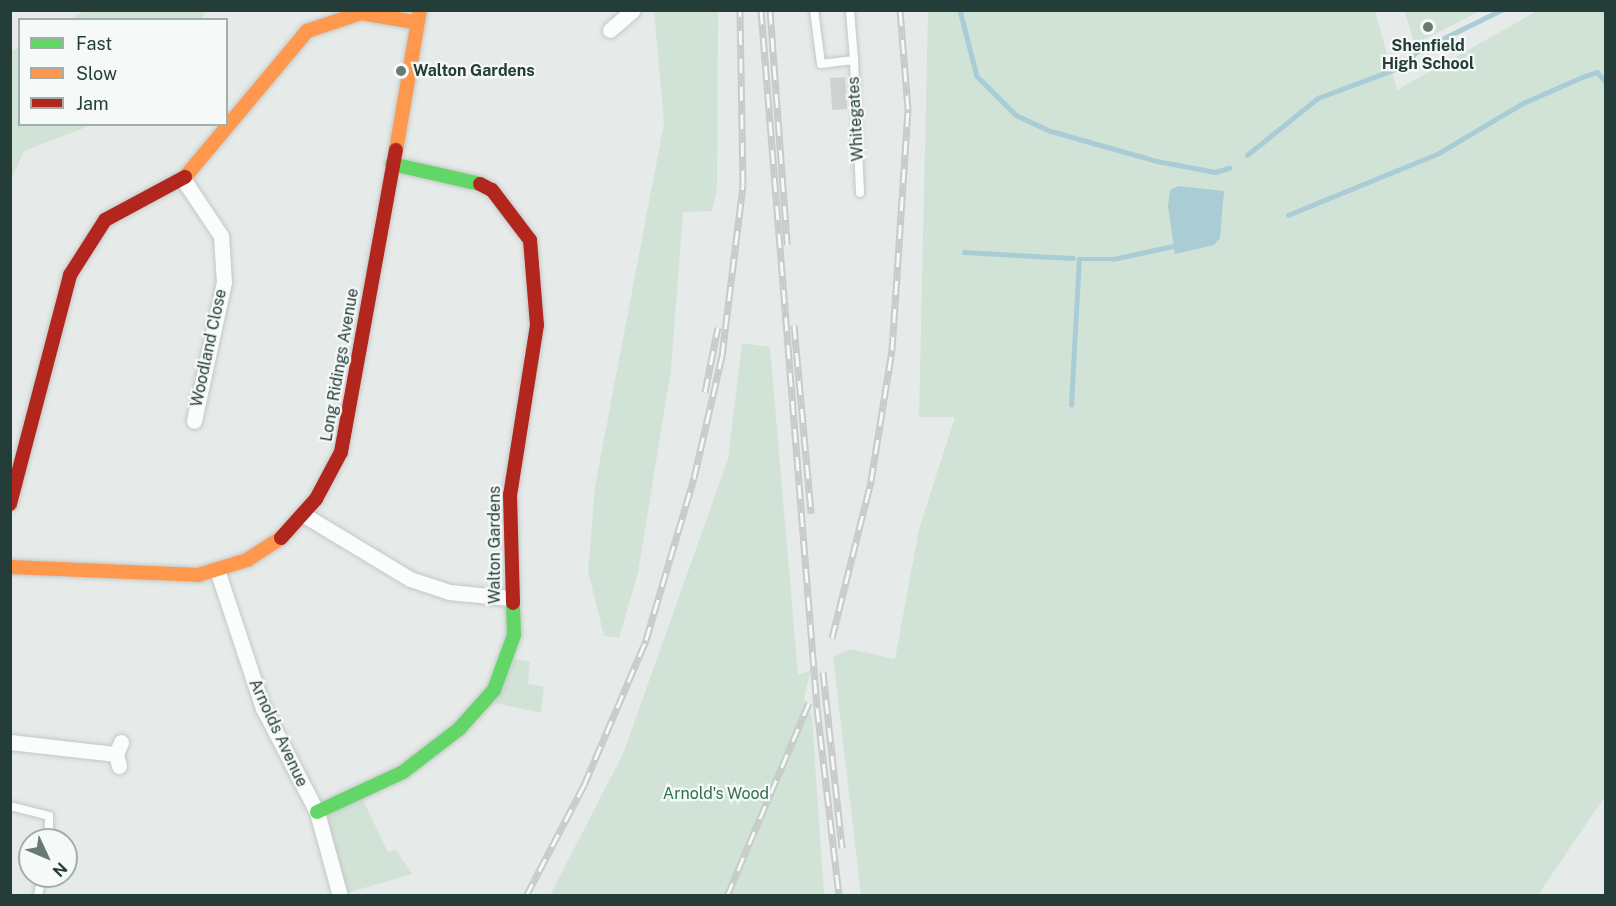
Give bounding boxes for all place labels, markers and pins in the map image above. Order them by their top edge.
marker: Shenfield High School [1421,20,1435,34]
place label: Shenfield High School [1382,36,1474,74]
place label: Walton Gardens [413,61,535,81]
marker: Walton Gardens [394,64,408,78]

